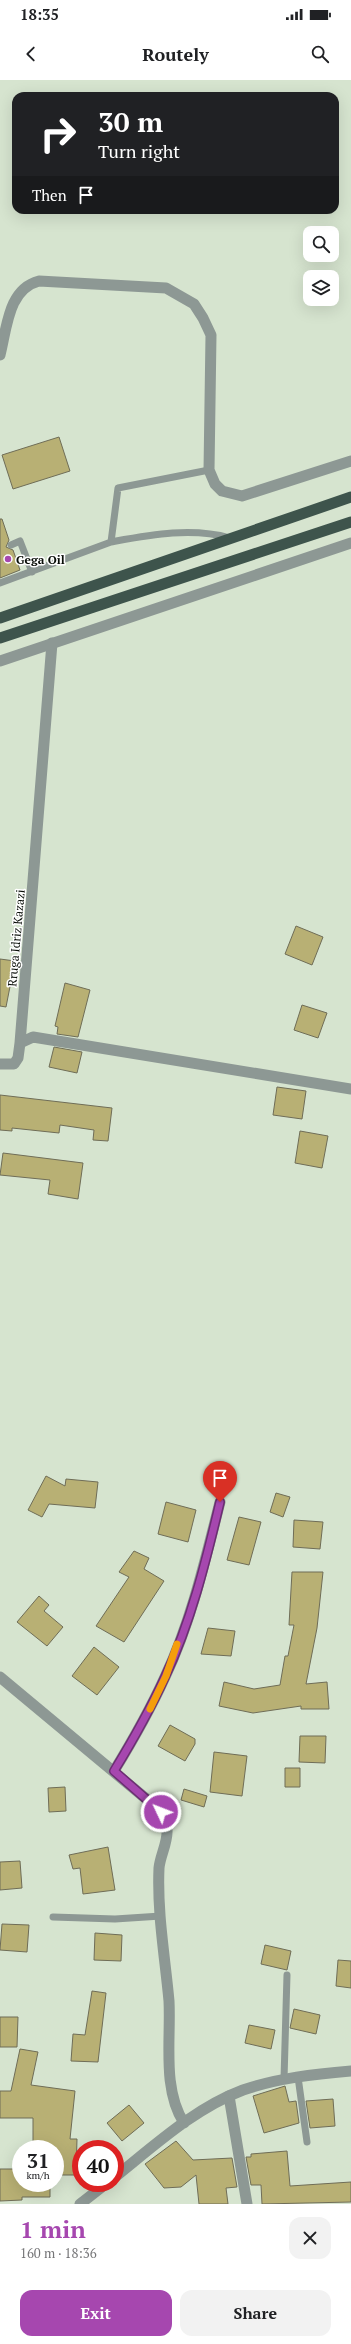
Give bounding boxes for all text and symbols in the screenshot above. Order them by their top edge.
text: 18:35 [20,4,59,24]
text: Routely [142,42,209,66]
icon: back [20,43,42,65]
icon: search [309,43,331,65]
text: 30 m [98,103,163,140]
icon: right [32,108,84,160]
text: Turn right [98,139,180,163]
icon: arrive [75,184,97,206]
text: Then [32,185,67,205]
map controls [303,226,339,306]
button: search [303,226,339,262]
button: layers [303,270,339,306]
place label: Gega Oil [16,552,65,567]
marker: Gega Oil [3,554,13,564]
street label: Rruga Idriz Kazazi [4,888,28,987]
pin [203,1461,237,1502]
icon: arrive [209,1467,231,1489]
position arrow [140,1791,182,1833]
speed limit sign: 40 [72,2140,124,2192]
text: 31 [27,2147,49,2174]
text: km/h [26,2169,50,2182]
text: 1 min [20,2213,86,2245]
button: close [289,2217,331,2259]
text: 160 m · 18:36 [20,2244,97,2262]
button: Exit [20,2290,172,2336]
button: Share [180,2290,331,2336]

